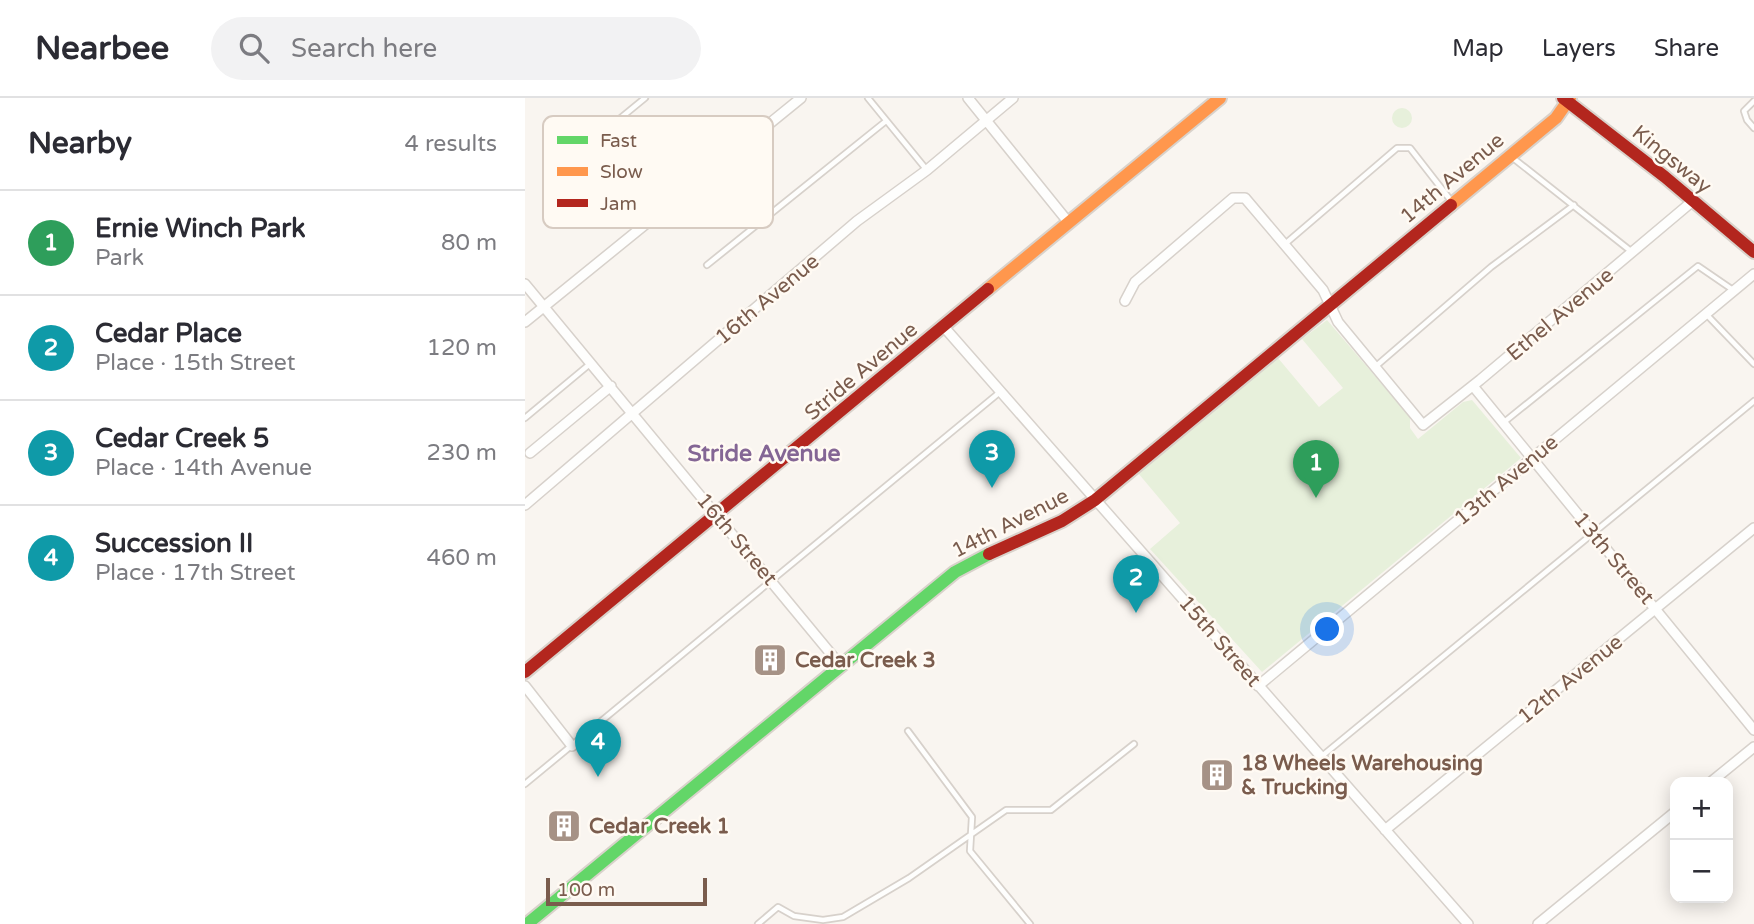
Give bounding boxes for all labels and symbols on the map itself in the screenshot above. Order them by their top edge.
legend [543,116,773,228]
street label: Kingsway [1627,120,1716,199]
street label: 14th Avenue [1395,128,1509,229]
text: Fast [600,130,637,152]
text: Slow [600,161,643,183]
text: Jam [600,193,637,215]
street label: 16th Avenue [710,249,824,350]
street label: Ethel Avenue [1502,262,1619,366]
street label: Stride Avenue [800,317,923,426]
pin: 3 [969,430,1015,488]
street label: 13th Avenue [1449,430,1563,531]
district label: Stride Avenue [688,440,840,468]
pin: 1 [1293,440,1339,498]
street label: 14th Avenue [948,483,1073,564]
street label: 16th Street [691,488,782,591]
street label: 13th Street [1568,507,1659,610]
pin: 2 [1113,555,1159,613]
street label: 15th Street [1173,591,1266,692]
your location [1310,612,1344,646]
street label: 12th Avenue [1513,629,1628,729]
building icon: Cedar Creek 3 [751,641,789,679]
place label: Cedar Creek 3 [795,648,936,673]
pin: 4 [575,719,621,777]
place label: 18 Wheels Warehousing & Trucking [1241,751,1483,800]
building icon: 18 Wheels Warehousing & Trucking [1198,756,1236,794]
building icon: Cedar Creek 1 [545,807,583,845]
place label: Cedar Creek 1 [589,814,730,839]
scale bar [546,875,707,907]

